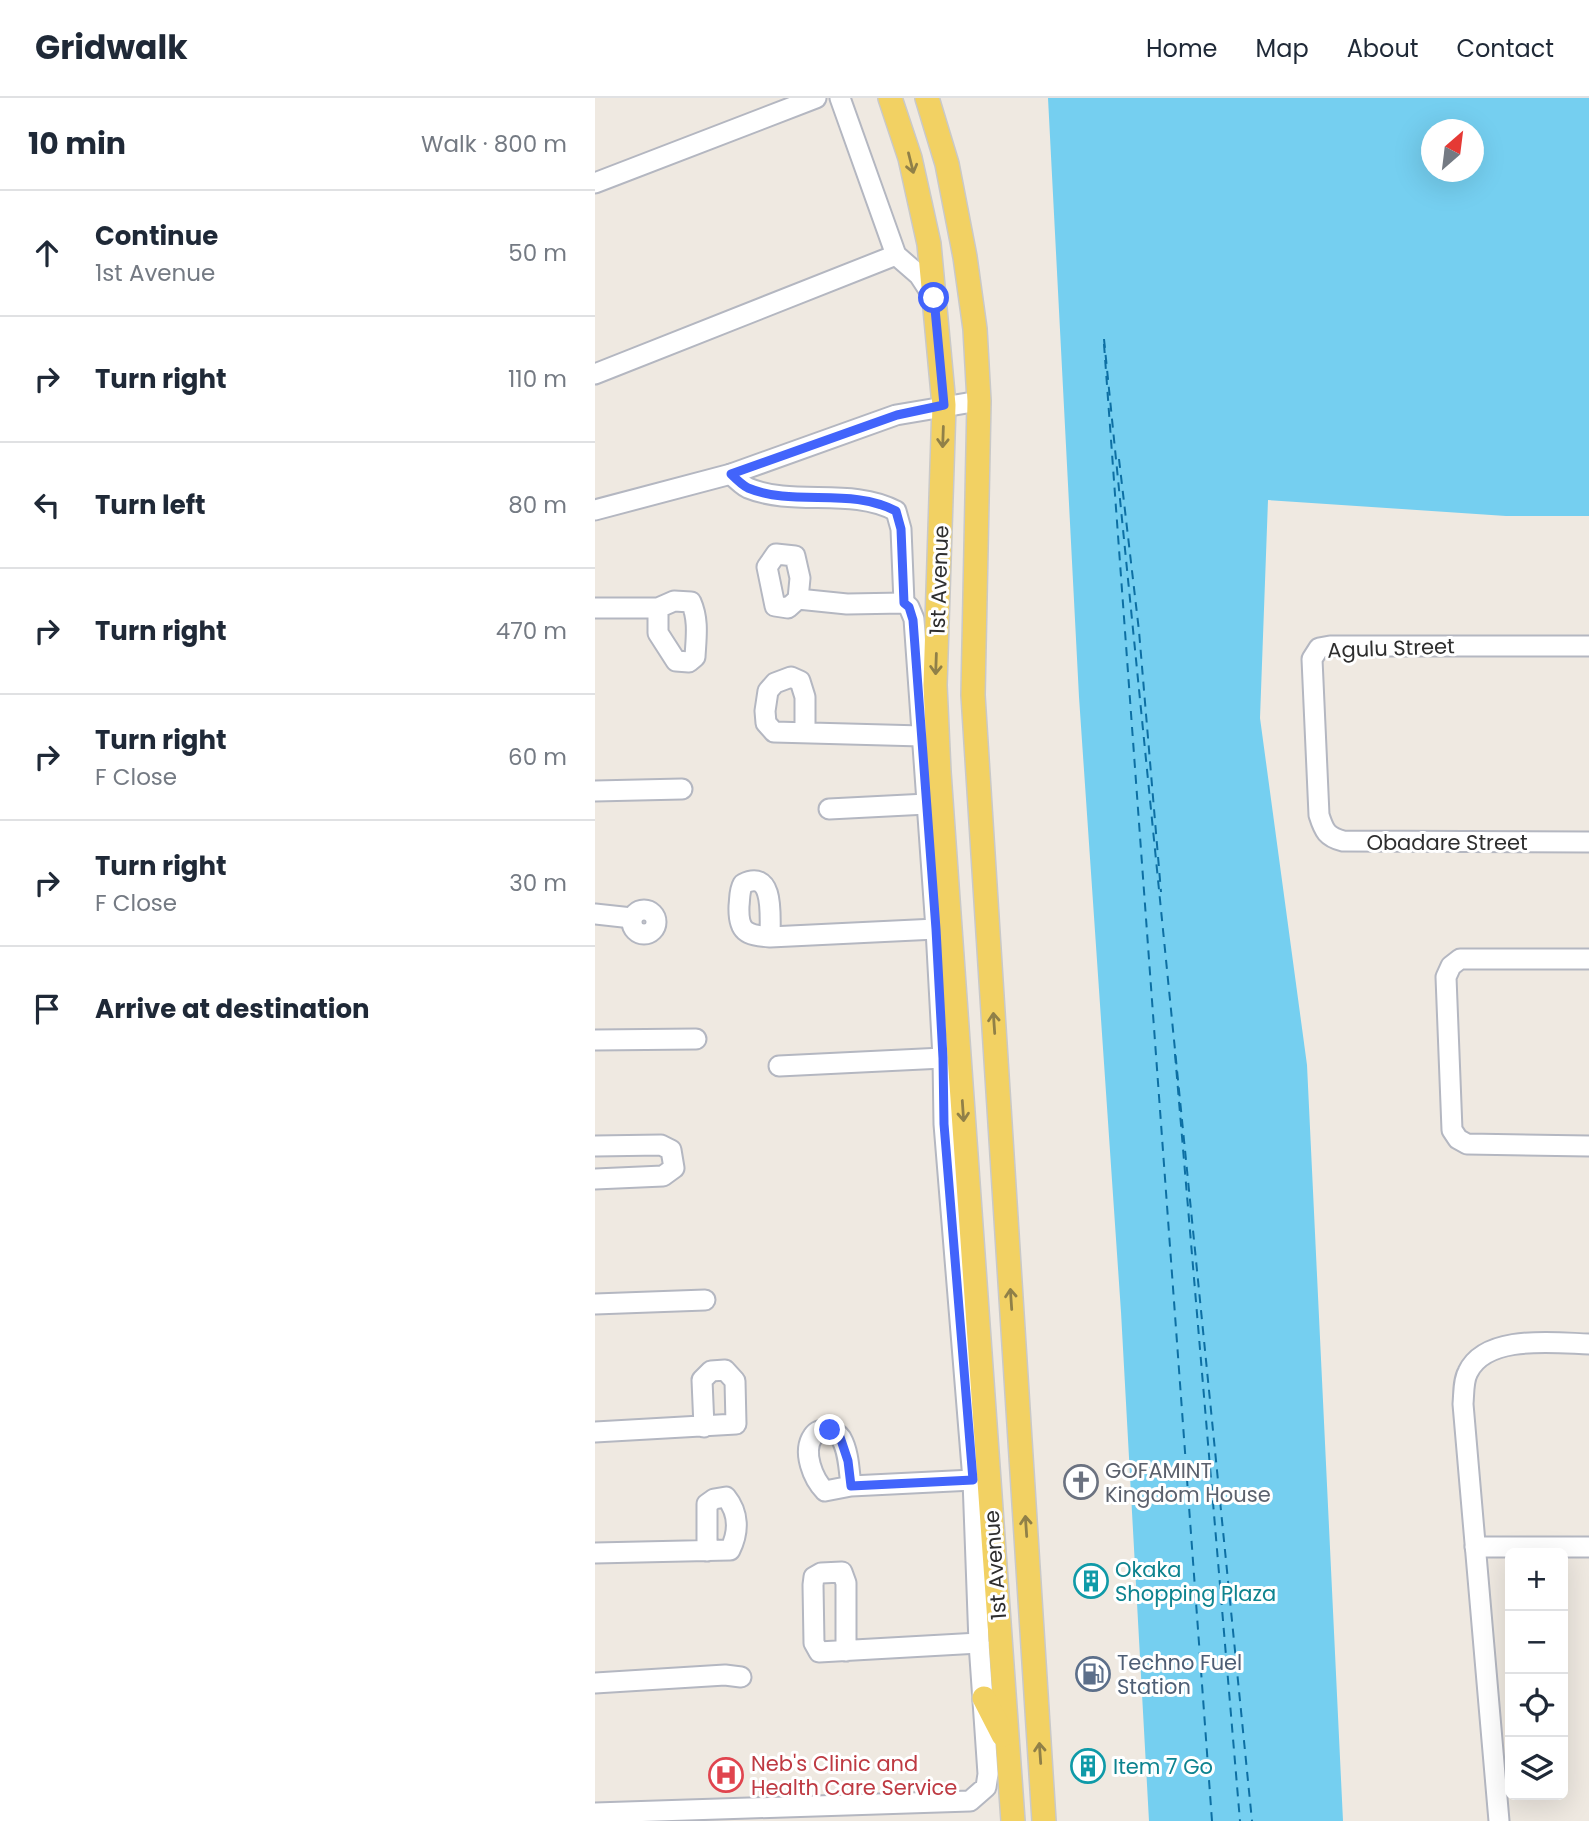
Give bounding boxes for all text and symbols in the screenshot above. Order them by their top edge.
text: Gridwalk [35,24,188,71]
text: Home [1146,32,1218,65]
text: Map [1256,32,1309,65]
text: About [1347,32,1418,65]
text: Contact [1456,32,1554,65]
north arrow [1421,119,1484,182]
text: 10 min [28,122,126,165]
text: Walk · 800 m [421,128,567,160]
one-way arrow [905,151,918,174]
text: Continue [95,218,218,254]
icon: ahead [28,234,66,272]
text: 50 m [508,237,567,269]
text: 1st Avenue [95,257,215,289]
route start [918,282,949,313]
icon: right [28,360,66,398]
text: Turn right [95,361,227,397]
text: 110 m [508,363,567,395]
one-way arrow [937,425,950,448]
icon: left [28,486,66,524]
text: Turn left [95,487,206,523]
text: 80 m [508,489,567,521]
street label: 1st Avenue [923,525,955,635]
icon: right [28,612,66,650]
text: Turn right [95,613,227,649]
text: 470 m [496,615,567,647]
street label: Agulu Street [1327,631,1455,665]
one-way arrow [929,652,942,675]
text: Turn right [95,722,227,758]
icon: right [28,738,66,776]
text: 60 m [508,741,567,773]
text: F Close [95,761,177,793]
street label: Obadare Street [1366,828,1528,857]
text: Turn right [95,848,227,884]
icon: right [28,864,66,902]
text: 30 m [509,867,567,899]
text: F Close [95,887,177,919]
icon: arrive [28,990,66,1028]
text: Arrive at destination [95,991,370,1027]
one-way arrow [987,1012,1000,1035]
one-way arrow [957,1099,970,1122]
one-way arrow [1005,1288,1018,1311]
route end [814,1414,845,1445]
place label: GOFAMINT Kingdom House [1105,1456,1271,1509]
church icon: GOFAMINT Kingdom House [1062,1463,1100,1501]
street label: 1st Avenue [977,1509,1013,1621]
one-way arrow [1019,1515,1032,1538]
map controls [1505,1548,1568,1800]
button: + [1505,1548,1568,1611]
place label: Okaka Shopping Plaza [1115,1555,1276,1608]
building icon: Okaka Shopping Plaza [1072,1562,1110,1600]
button: − [1505,1611,1568,1674]
place label: Techno Fuel Station [1117,1648,1242,1701]
fuel station icon: Techno Fuel Station [1074,1655,1112,1693]
button: locate [1505,1674,1568,1737]
button: layers [1505,1737,1568,1800]
one-way arrow [1033,1742,1046,1765]
building icon: Item 7 Go [1069,1747,1107,1785]
place label: Neb's Clinic and Health Care Service [751,1749,957,1802]
place label: Item 7 Go [1113,1752,1213,1781]
hospital icon: Neb's Clinic and Health Care Service [707,1756,745,1794]

